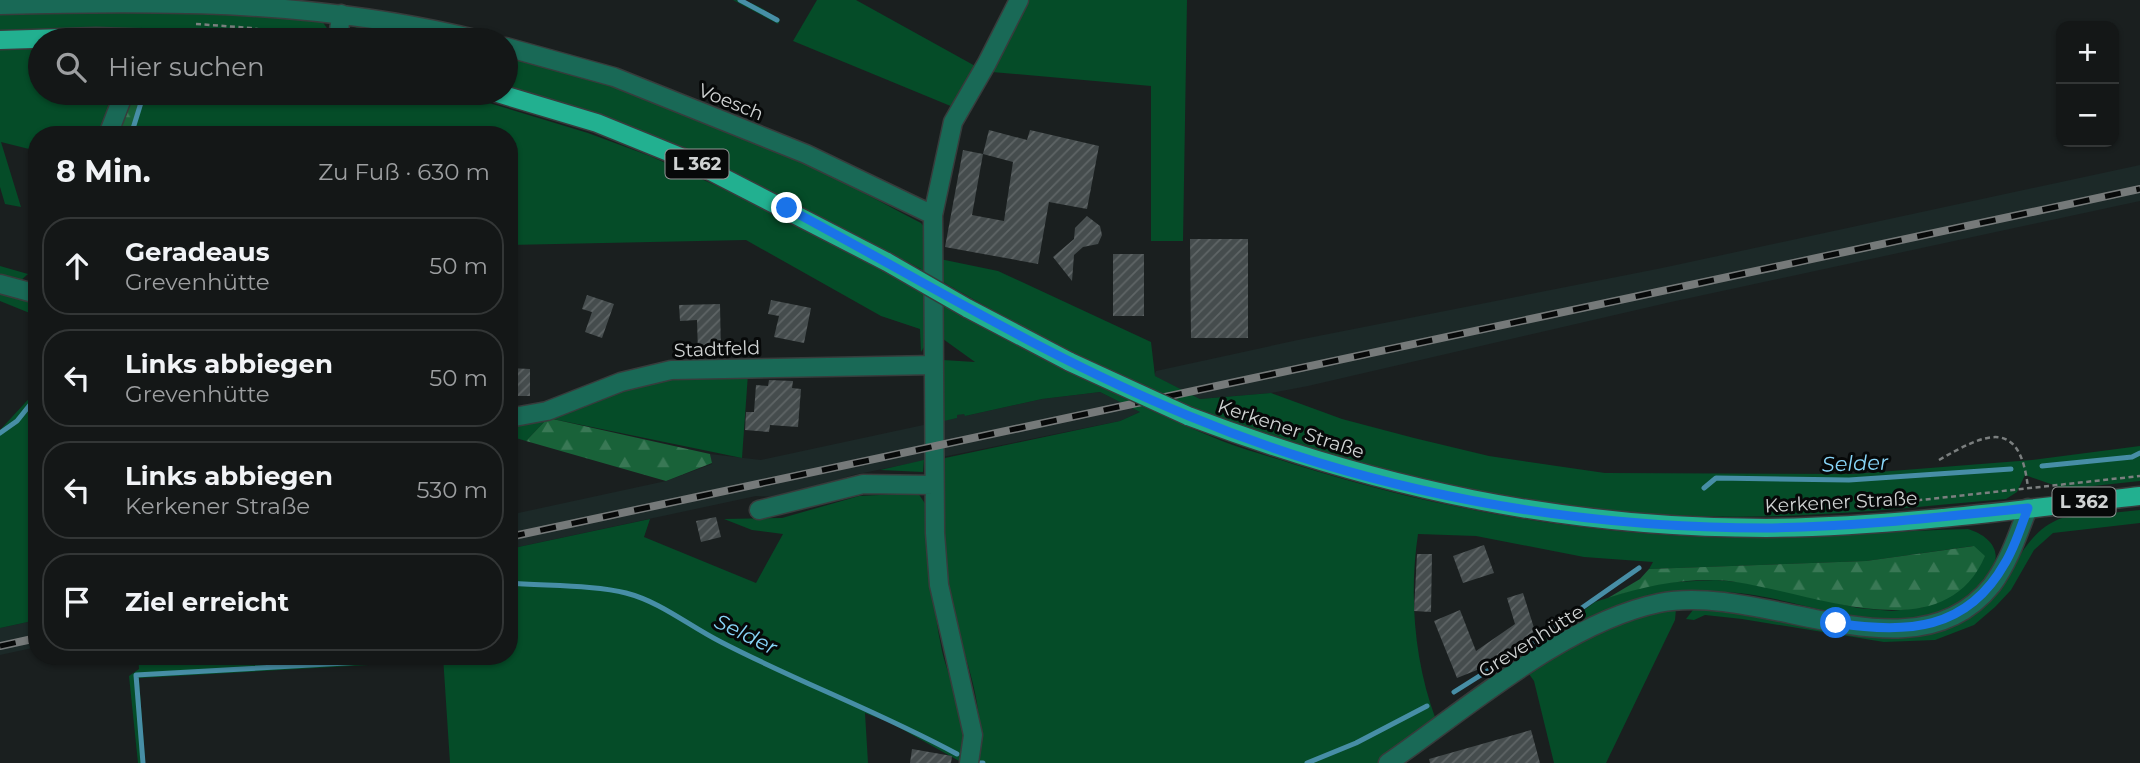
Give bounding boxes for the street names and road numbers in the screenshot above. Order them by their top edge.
street label: Voesch [695,79,767,125]
road number: L 362 [666,149,728,178]
street label: Stadtfeld [673,336,761,362]
street label: Kerkener Straße [1215,394,1367,464]
street label: Kerkener Straße [1764,487,1918,517]
road number: L 362 [2052,488,2116,516]
street label: Grevenhütte [1474,600,1588,682]

